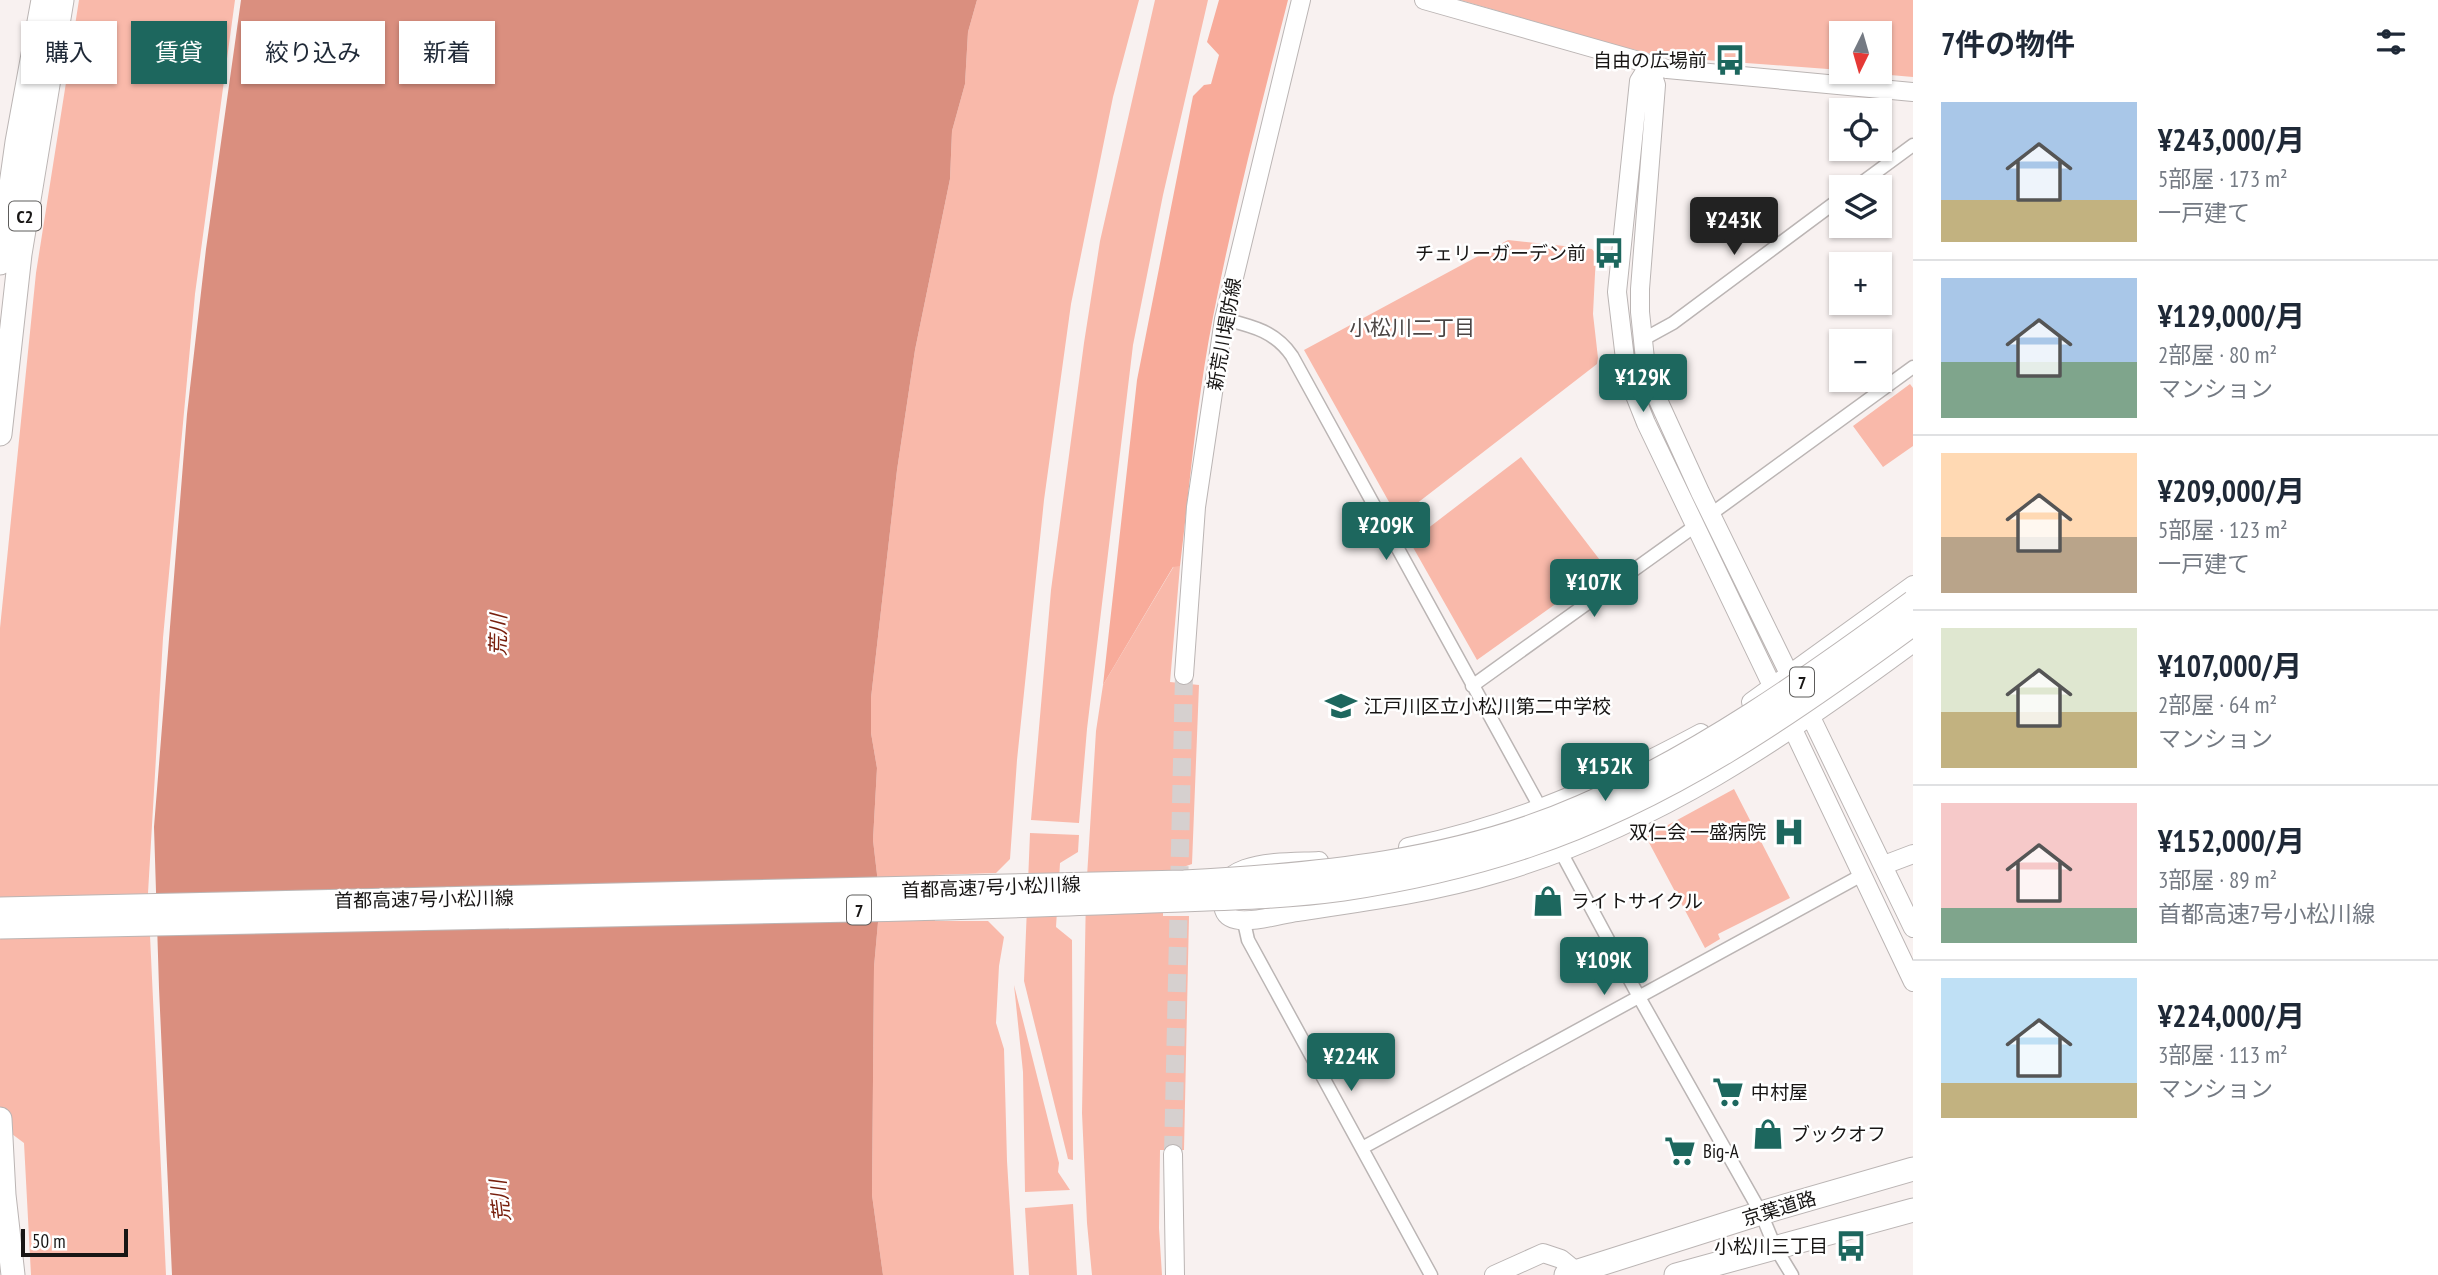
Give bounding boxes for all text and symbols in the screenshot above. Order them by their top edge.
chip: 購入 [21,21,117,84]
chip: 賃貸 [131,21,227,84]
chip: 絞り込み [241,21,385,84]
chip: 新着 [399,21,495,84]
north arrow [1829,21,1892,84]
map controls [1829,21,1892,392]
icon: filters [2372,23,2410,61]
text: 7件の物件 [1941,24,2075,63]
bus stop icon: 自由の広場前 [1713,43,1747,77]
place label: 自由の広場前 [1593,48,1707,72]
button: locate [1829,98,1892,161]
text: ¥243,000/月 [2158,120,2305,159]
icon: home [1997,130,2081,214]
text: 5部屋 · 173 m² [2158,164,2288,193]
button: layers [1829,175,1892,238]
pin: ¥243K [1685,198,1783,257]
text: 一戸建て [2158,198,2250,227]
road number: C2 [9,202,41,230]
text: ¥243K [1706,205,1762,234]
bus stop icon: チェリーガーデン前 [1592,236,1626,270]
place label: チェリーガーデン前 [1415,241,1586,265]
button: + [1829,252,1892,315]
street label: 新荒川堤防線 [1202,276,1246,392]
text: ¥129,000/月 [2158,296,2305,335]
icon: home [1997,306,2081,390]
district label: 小松川二丁目 [1349,314,1475,341]
button: − [1829,329,1892,392]
text: 2部屋 · 80 m² [2158,340,2277,369]
pin: ¥129K [1594,354,1692,414]
text: ¥129K [1615,362,1671,391]
text: マンション [2158,374,2273,403]
text: ¥209,000/月 [2158,471,2305,510]
icon: home [1997,481,2081,565]
pin: ¥209K [1337,503,1435,562]
text: ¥209K [1358,510,1414,539]
text: 5部屋 · 123 m² [2158,515,2288,544]
text: 一戸建て [2158,549,2250,578]
pin: ¥107K [1545,560,1643,619]
text: ¥107K [1566,567,1622,596]
water label: 荒川 [484,612,512,656]
text: ¥107,000/月 [2158,646,2302,685]
icon: home [1997,656,2081,740]
road number: 7 [1790,668,1814,696]
school or university icon: 江戸川区立小松川第二中学校 [1324,689,1358,723]
text: 2部屋 · 64 m² [2158,690,2277,719]
place label: 江戸川区立小松川第二中学校 [1364,694,1611,718]
text: マンション [2158,724,2273,753]
pin: ¥152K [1556,744,1654,803]
text: ¥152K [1577,751,1633,780]
hospital icon: 双仁会 一盛病院 [1772,815,1806,849]
place label: 双仁会 一盛病院 [1629,820,1766,844]
text: ¥152,000/月 [2158,821,2305,860]
icon: home [1997,831,2081,915]
text: 3部屋 · 89 m² [2158,865,2277,894]
street label: 首都高速7号小松川線 [901,872,1081,902]
shop icon: ライトサイクル [1531,884,1565,918]
street label: 首都高速7号小松川線 [334,885,514,913]
place label: ライトサイクル [1571,889,1703,913]
road number: 7 [847,896,871,925]
text: 首都高速7号小松川線 [2158,899,2375,928]
pin: ¥109K [1555,937,1653,997]
text: ¥109K [1576,945,1632,974]
text: ¥224,000/月 [2158,996,2305,1035]
icon: home [1997,1006,2081,1090]
pin: ¥224K [1302,1034,1400,1093]
text: 3部屋 · 113 m² [2158,1040,2288,1069]
text: ¥224K [1323,1041,1379,1070]
text: マンション [2158,1074,2273,1103]
supermarket icon: 中村屋 [1711,1075,1745,1109]
place label: 中村屋 [1751,1080,1808,1104]
shop icon: ブックオフ [1751,1117,1785,1151]
place label: ブックオフ [1791,1122,1886,1146]
supermarket icon: Big-A [1663,1134,1697,1168]
place label: Big-A [1703,1139,1739,1163]
water label: 荒川 [484,1177,516,1223]
street label: 京葉道路 [1739,1185,1819,1231]
scale bar [21,1226,128,1258]
text: 50 m [32,1229,66,1253]
bus stop icon: 小松川三丁目 [1834,1229,1868,1263]
place label: 小松川三丁目 [1714,1234,1828,1258]

